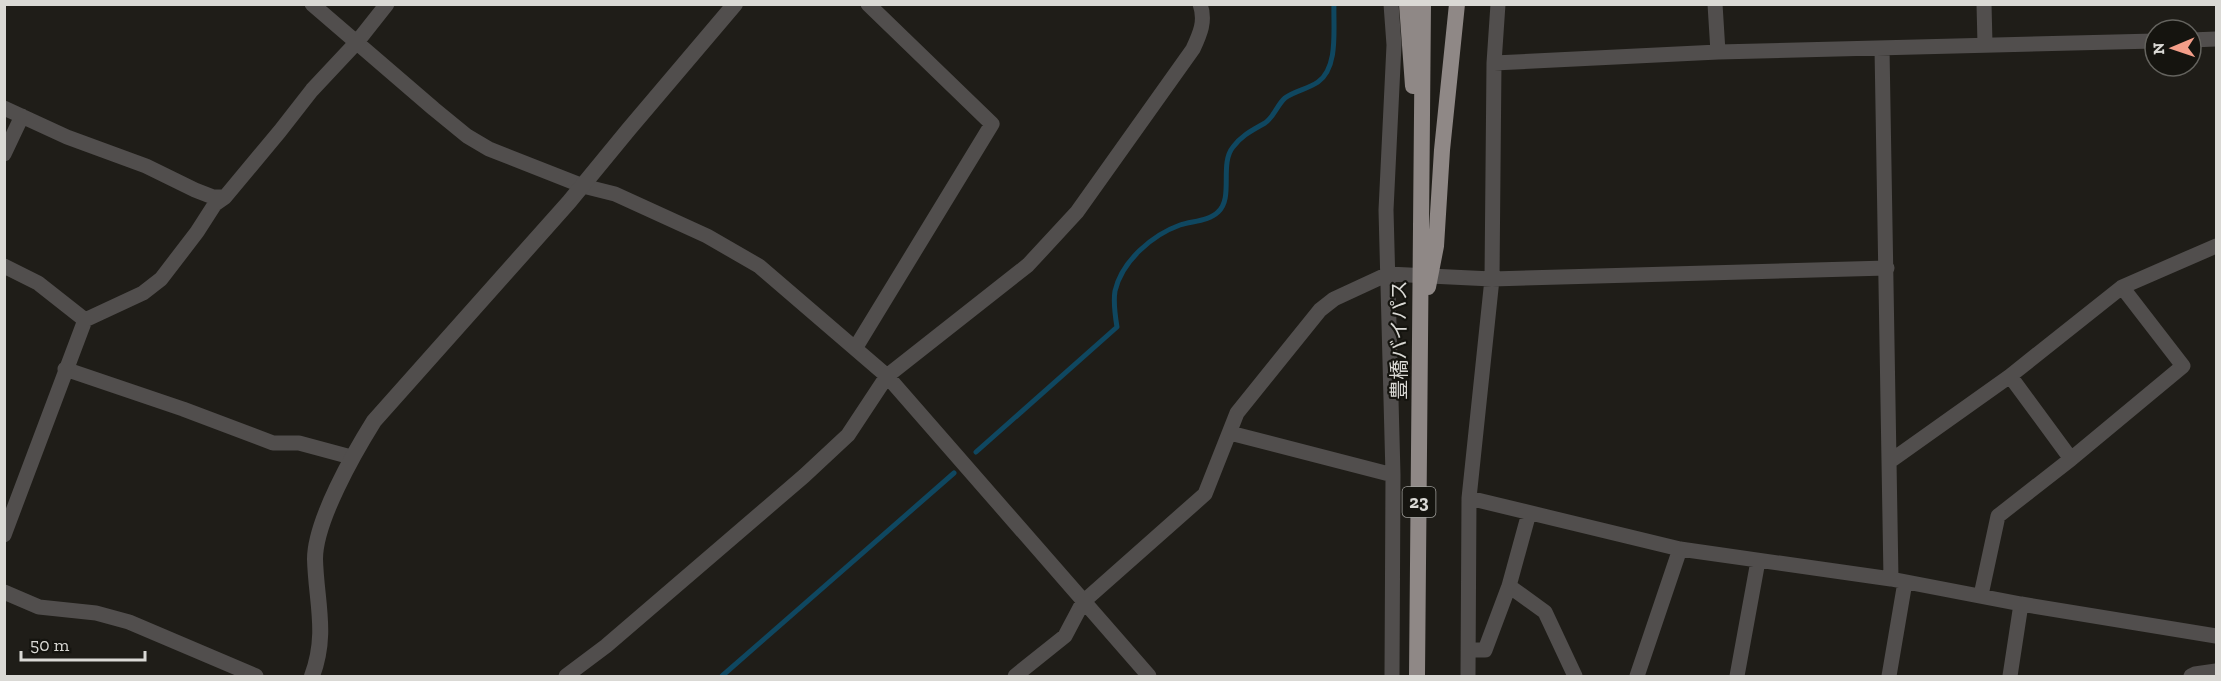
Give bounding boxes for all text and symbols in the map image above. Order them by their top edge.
north arrow [2143,18,2203,78]
text: N [2149,42,2168,55]
street label: 豊橋バイパス [1387,280,1411,400]
road number: 23 [1402,487,1436,517]
scale bar [21,624,146,662]
text: 50 m [30,634,70,656]

